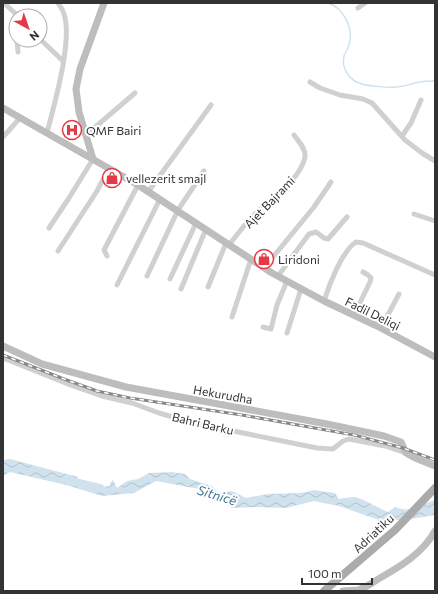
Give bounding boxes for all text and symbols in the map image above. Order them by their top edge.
north arrow [8,8,48,48]
text: N [27,28,42,44]
hospital icon: QMF Bairi [61,119,83,141]
place label: QMF Bairi [86,123,141,137]
shop icon: vellezerit smajl [101,167,123,189]
place label: vellezerit smajl [126,171,206,185]
street label: Ajet Bajrami [241,173,297,231]
shop icon: Liridoni [253,248,275,270]
place label: Liridoni [278,252,320,266]
street label: Fadil Deliqi [343,294,403,332]
street label: Hekurudha [192,382,254,406]
street label: Bahri Barku [171,409,235,437]
water label: Sitnicë [195,481,239,509]
street label: Adriatiku [350,511,396,555]
scale bar [302,560,372,586]
text: 100 m [308,566,342,580]

